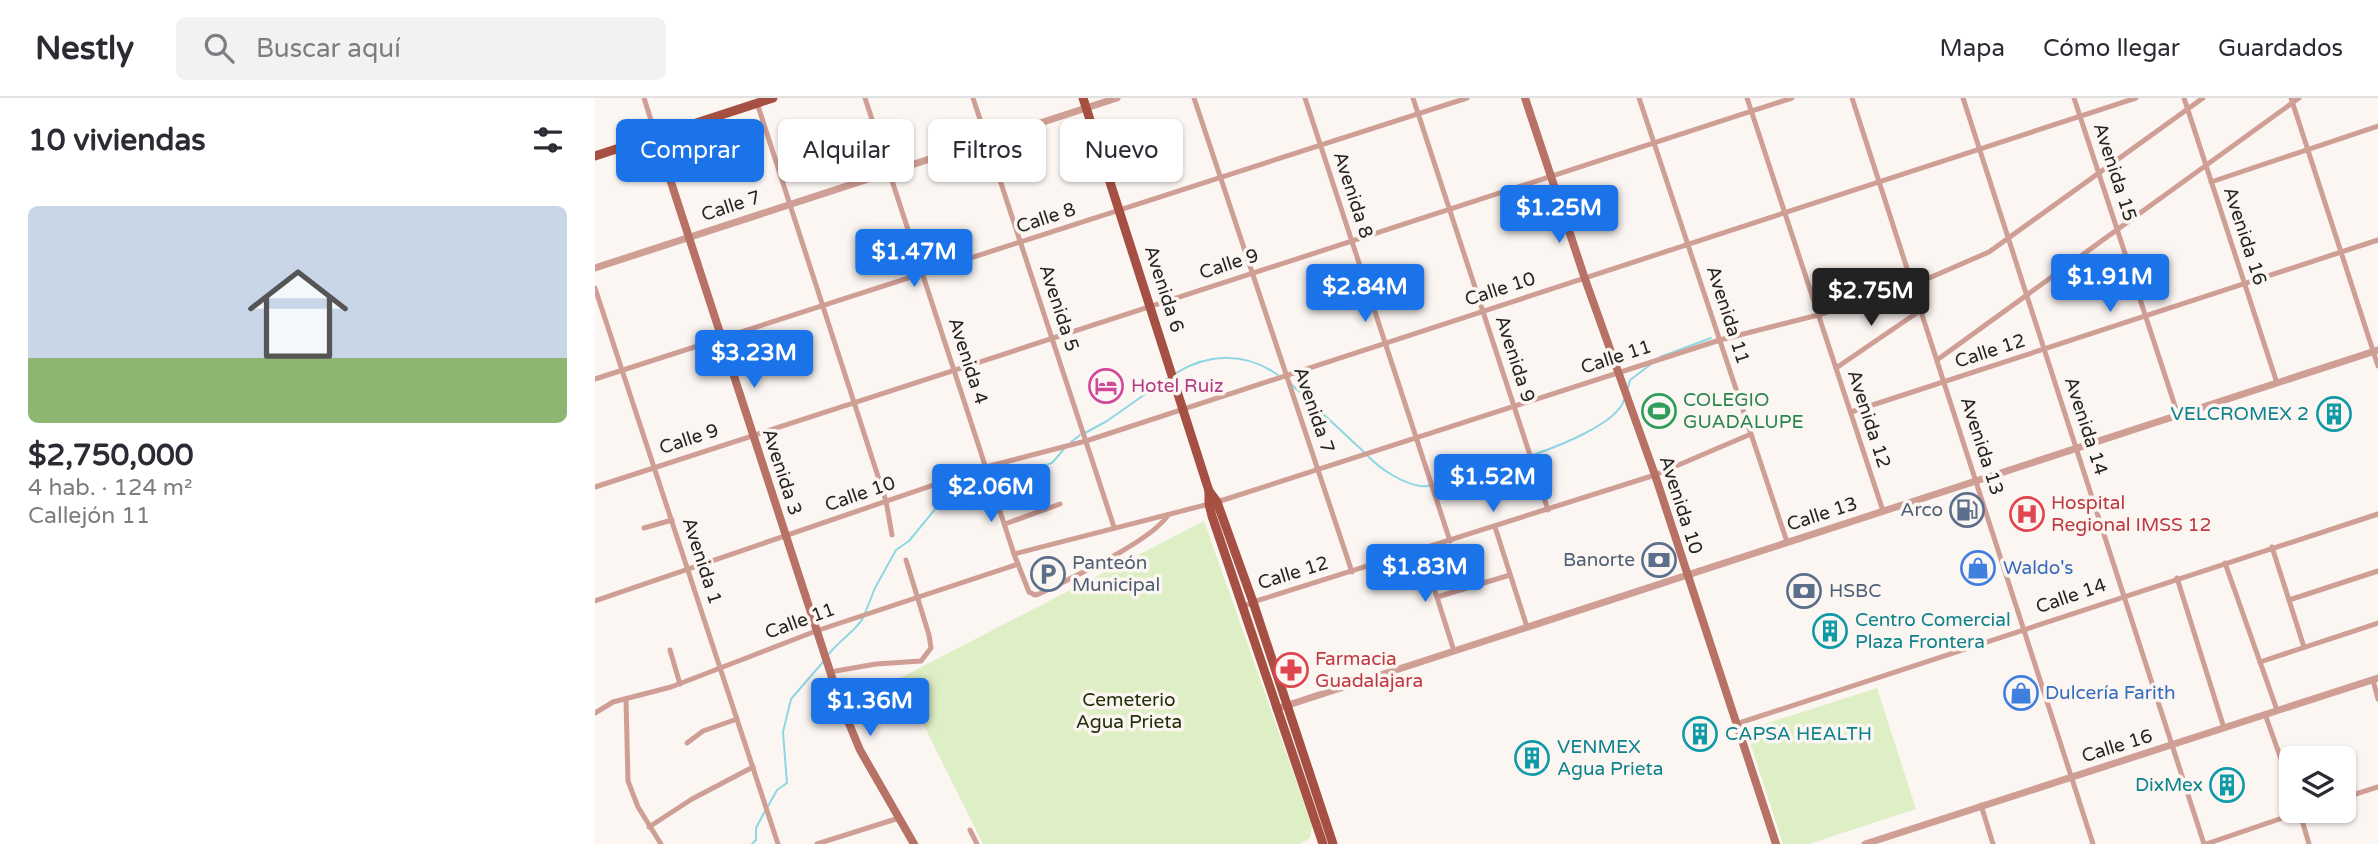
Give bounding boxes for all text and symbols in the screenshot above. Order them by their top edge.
search box [176,17,666,80]
text: Nestly [35,29,134,68]
icon: search [200,29,238,67]
text: Buscar aquí [256,33,401,64]
text: Mapa [1940,34,2005,63]
text: Cómo llegar [2043,34,2180,63]
text: Guardados [2218,34,2343,63]
chip: Comprar [616,119,764,182]
chip: Alquilar [778,119,914,182]
chip: Filtros [928,119,1046,182]
chip: Nuevo [1060,119,1183,182]
street label: Avenida 15 [2089,120,2141,224]
icon: filters [529,121,567,159]
text: 10 viviendas [28,122,206,159]
street label: Avenida 8 [1329,149,1377,241]
street label: Avenida 16 [2219,184,2271,288]
street label: Calle 7 [699,186,763,226]
pin: $1.25M [1502,186,1616,245]
text: $1.25M [1516,194,1602,222]
street label: Calle 8 [1014,198,1078,238]
pin: $1.47M [857,230,971,289]
text: $1.47M [871,238,957,266]
street label: Avenida 6 [1140,243,1188,335]
street label: Calle 9 [1197,244,1261,284]
icon: home [235,251,361,377]
pin: $1.91M [2053,254,2167,314]
street label: Avenida 5 [1035,262,1083,354]
street label: Avenida 11 [1702,263,1754,367]
text: $1.91M [2067,263,2153,291]
pin: $2.84M [1308,264,1422,324]
street label: Calle 10 [1462,267,1538,311]
pin: $2.75M [1814,268,1928,328]
text: $2.84M [1322,273,1408,301]
text: $2.75M [1828,277,1914,305]
street label: Avenida 9 [1491,313,1539,405]
street label: Avenida 4 [944,315,992,407]
street label: Calle 12 [1952,329,2028,373]
pin: $3.23M [697,330,811,390]
street label: Calle 11 [1578,335,1654,379]
text: $3.23M [711,339,797,367]
street label: Avenida 7 [1289,364,1339,456]
hotel icon: Hotel Ruiz [1087,367,1125,405]
street label: Avenida 12 [1843,367,1895,471]
street label: Avenida 14 [2060,374,2112,478]
place label: Hotel Ruiz [1131,375,1223,397]
place label: COLEGIO GUADALUPE [1683,389,1804,433]
sports icon: COLEGIO GUADALUPE [1640,392,1678,430]
street label: Avenida 13 [1956,394,2008,498]
building icon: VELCROMEX 2 [2315,395,2353,433]
place label: VELCROMEX 2 [2170,403,2309,425]
street label: Calle 9 [657,419,721,459]
street label: Avenida 3 [758,426,806,518]
text: $2,750,000 [28,437,194,474]
street label: Avenida 10 [1655,453,1707,557]
pin: $1.52M [1436,454,1550,514]
text: $1.52M [1450,463,1536,491]
pin: $2.06M [934,464,1048,524]
street label: Calle 10 [822,472,898,516]
text: $2.06M [948,473,1034,501]
text: 4 hab. · 124 m² [28,474,193,502]
fuel station icon: Arco [1948,491,1986,529]
street label: Calle 13 [1784,492,1860,536]
place label: Hospital Regional IMSS 12 [2051,492,2211,536]
hospital icon: Hospital Regional IMSS 12 [2008,495,2046,533]
place label: Arco [1900,499,1943,521]
text: Callejón 11 [28,502,150,530]
street label: Avenida 1 [678,515,726,607]
bank icon: Banorte [1640,541,1678,579]
pin: $1.83M [1368,545,1482,604]
place label: Banorte [1563,549,1635,571]
shop icon: Waldo's [1959,549,1997,587]
place label: Panteón Municipal [1072,552,1160,596]
street label: Calle 12 [1255,552,1331,594]
text: $1.83M [1382,553,1468,581]
parking icon: Panteón Municipal [1029,555,1067,593]
place label: Waldo's [2003,557,2074,579]
bank icon: HSBC [1785,572,1823,610]
street label: Calle 14 [2033,574,2109,618]
place label: HSBC [1829,580,1881,602]
street label: Calle 11 [762,598,838,644]
place label: Centro Comercial Plaza Frontera [1855,609,2011,653]
building icon: Centro Comercial Plaza Frontera [1811,612,1849,650]
place label: Farmacia Guadalajara [1315,648,1423,692]
pharmacy icon: Farmacia Guadalajara [1272,651,1310,689]
shop icon: Dulcería Farith [2002,674,2040,712]
pin: $1.36M [813,678,927,738]
place label: Dulcería Farith [2045,682,2175,704]
text: $1.36M [827,687,913,715]
park label: Cemeterio Agua Prieta [1076,689,1182,733]
building icon: CAPSA HEALTH [1681,715,1719,753]
place label: CAPSA HEALTH [1725,723,1872,745]
street label: Calle 16 [2079,725,2155,767]
place label: VENMEX Agua Prieta [1557,736,1663,780]
building icon: VENMEX Agua Prieta [1513,739,1551,777]
map controls [2279,746,2356,823]
button: layers [2279,746,2356,823]
building icon: DixMex [2208,766,2246,804]
place label: DixMex [2135,774,2203,796]

